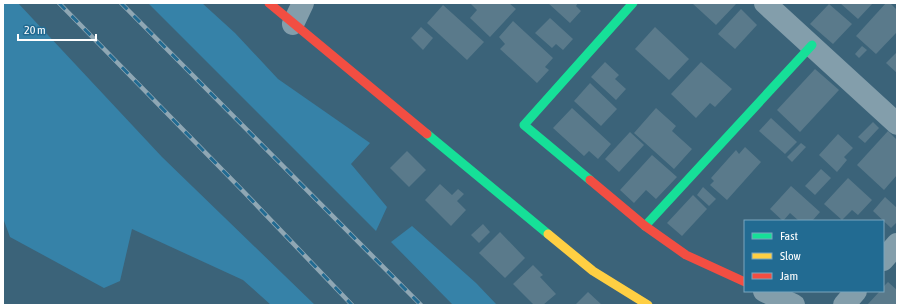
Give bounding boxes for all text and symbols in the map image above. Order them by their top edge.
scale bar [18,16,96,42]
text: 20 m [24,23,46,37]
legend [744,220,884,292]
text: Fast [780,229,798,243]
text: Slow [780,249,801,263]
text: Jam [780,269,798,283]

